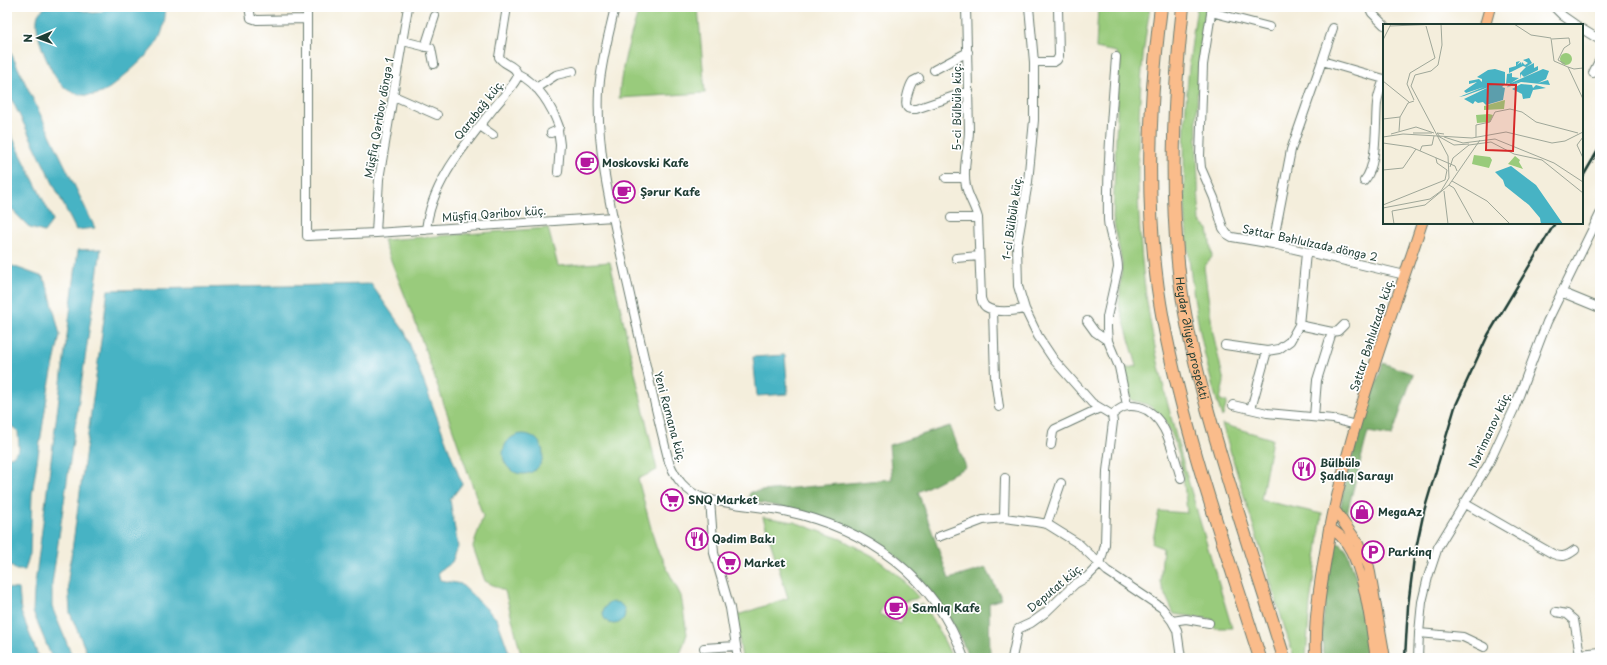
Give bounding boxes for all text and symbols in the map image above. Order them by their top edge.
north arrow [18,18,58,58]
inset map [1383,24,1583,224]
text: N [19,33,36,43]
street label: Müşfiq Qəribov döngə 1 [360,56,397,179]
street label: 5-ci Bülbülə küç. [948,63,965,151]
street label: Qarabağ küç. [450,76,508,144]
cafe icon: Moskovski Kafe [574,150,600,176]
place label: Moskovski Kafe [602,154,689,171]
street label: 1-ci Bülbülə küç. [997,174,1026,261]
cafe icon: Şərur Kafe [611,179,637,205]
place label: Şərur Kafe [640,183,700,200]
street label: Müşfiq Qəribov küç. [441,201,547,226]
street label: Səttar Bəhlulzadə döngə 2 [1241,220,1380,265]
street label: Heydər Əliyev prospekti [1172,276,1213,402]
street label: Səttar Bəhlulzadə küç. [1345,276,1398,393]
street label: Yeni Ramana küç. [650,369,691,465]
street label: Nərimanov küç. [1464,388,1515,471]
place label: Bülbülə Şadlıq Sarayı [1320,454,1394,484]
restaurant icon: Bülbülə Şadlıq Sarayı [1291,456,1317,482]
supermarket icon: SNQ Market [659,487,685,513]
place label: SNQ Market [688,491,758,508]
shop icon: MegaAz [1349,499,1375,525]
place label: MegaAz [1378,503,1422,520]
restaurant icon: Qədim Bakı [684,526,710,552]
place label: Qədim Bakı [712,530,775,547]
parking icon: Parkinq [1360,539,1386,565]
place label: Parkinq [1388,543,1432,560]
supermarket icon: Market [716,550,742,576]
place label: Market [744,554,786,571]
street label: Deputat küç. [1023,559,1086,616]
cafe icon: Samlıq Kafe [883,595,909,621]
place label: Samlıq Kafe [912,599,980,616]

